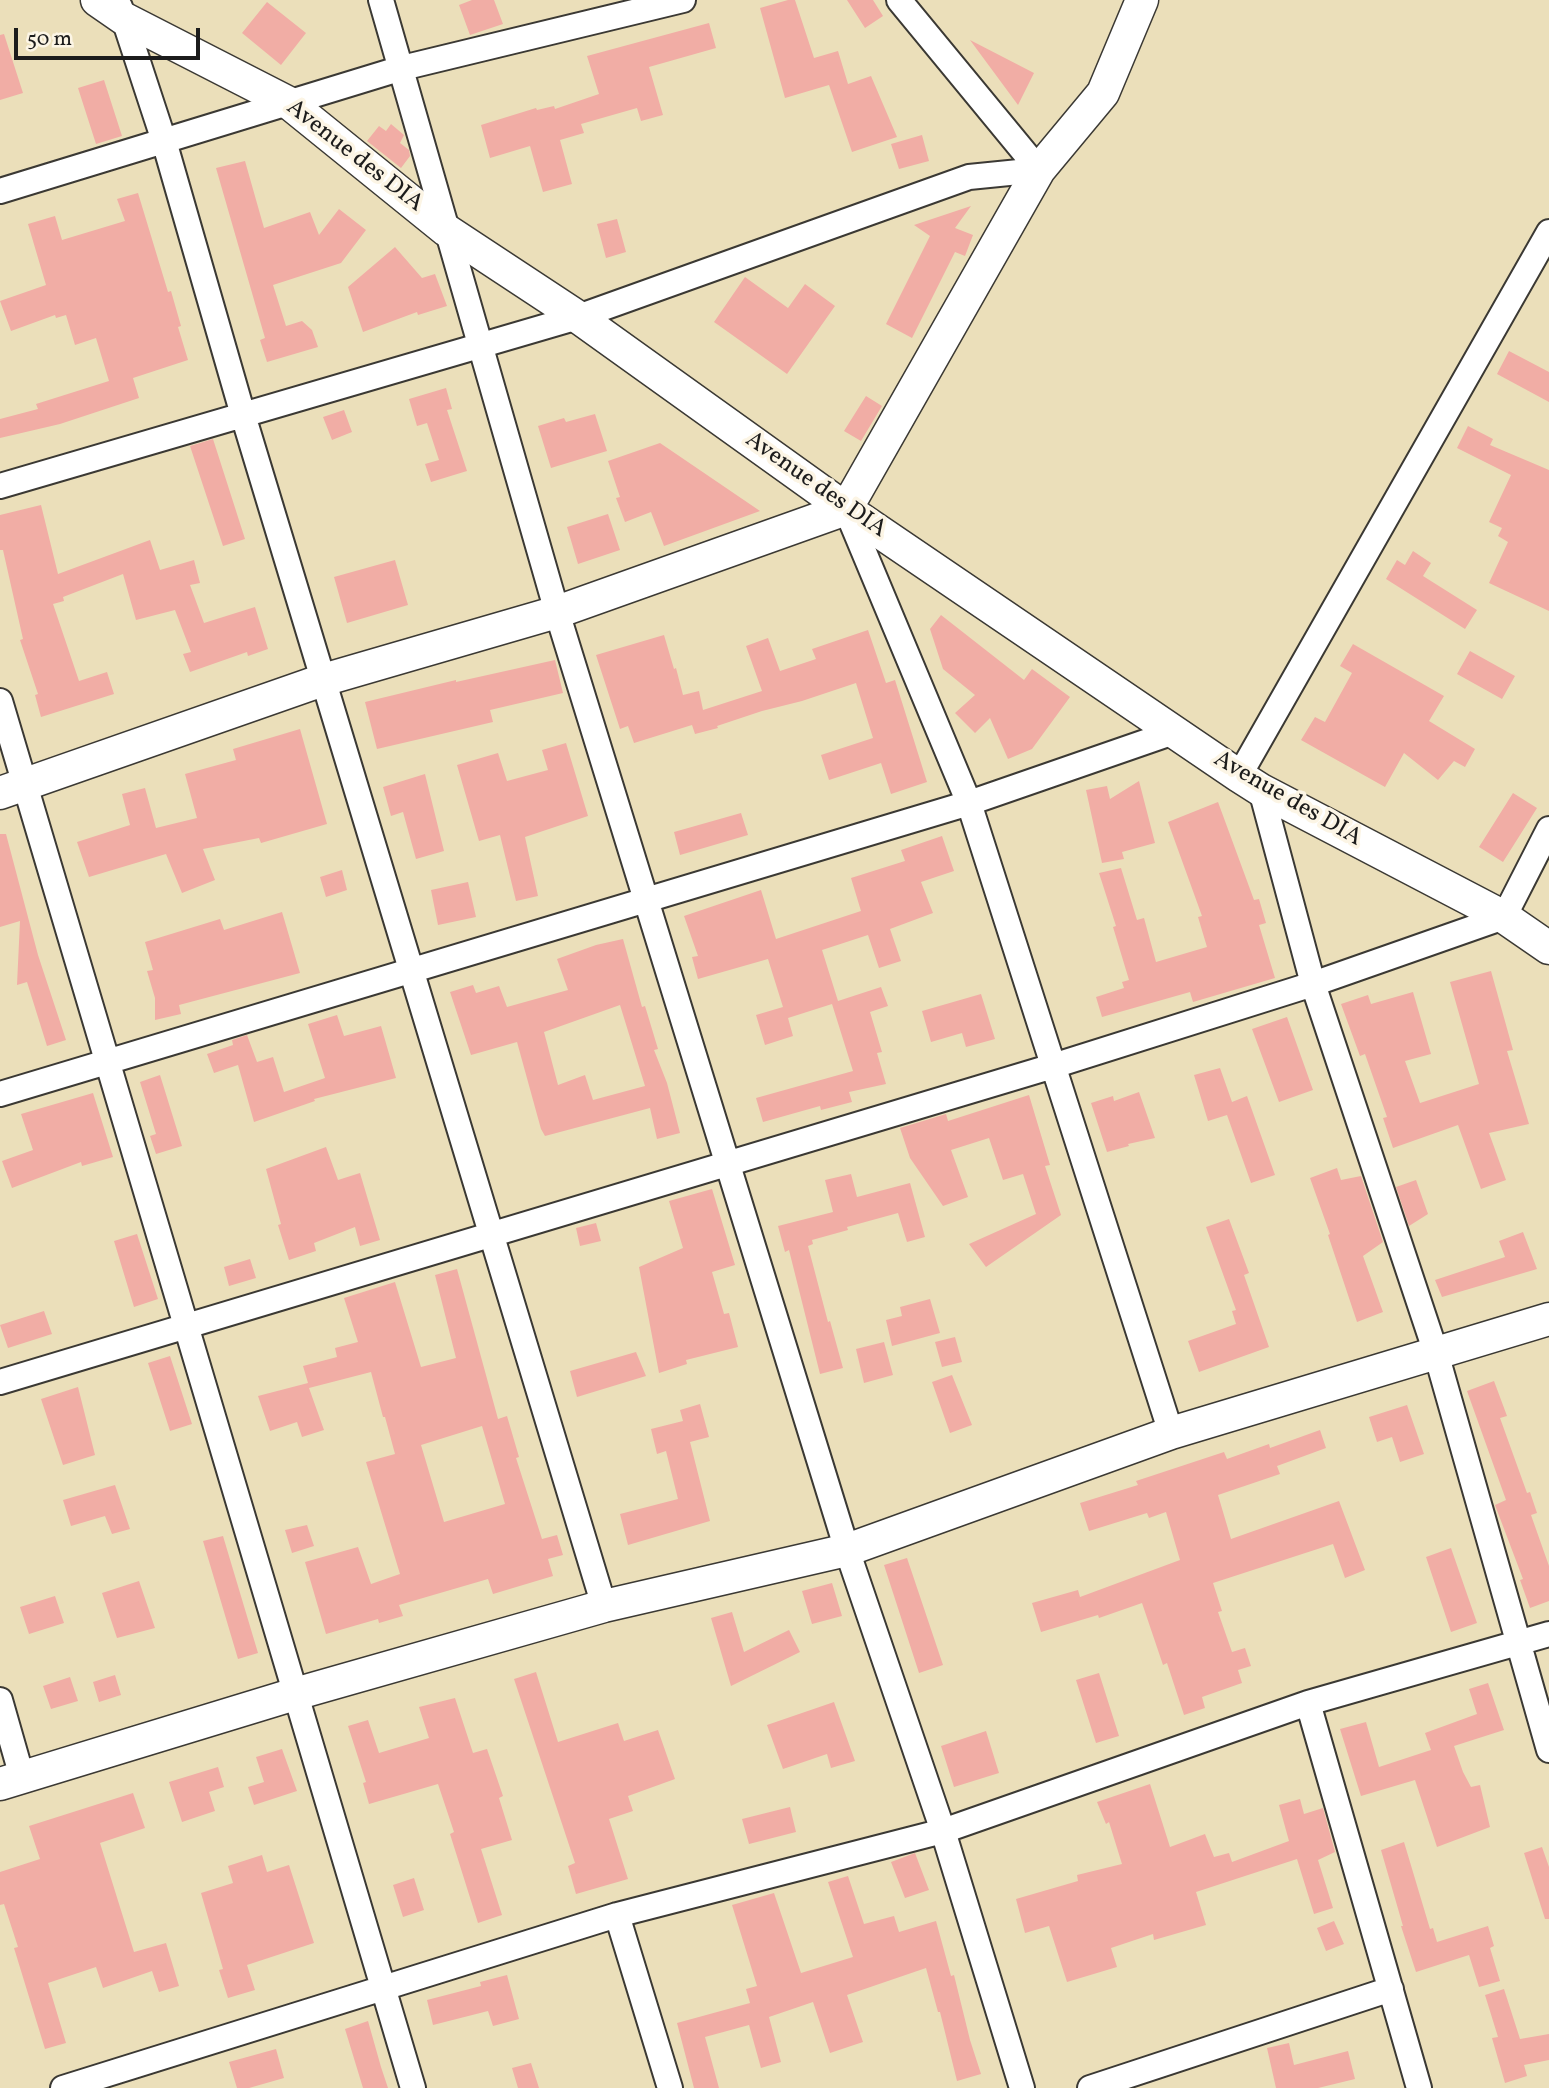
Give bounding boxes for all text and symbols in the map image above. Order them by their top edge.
scale bar [18,14,203,58]
text: 50 m [27,25,72,54]
street label: Avenue des DIA [280,94,428,220]
street label: Avenue des DIA [739,427,891,545]
street label: Avenue des DIA [1208,746,1366,854]

